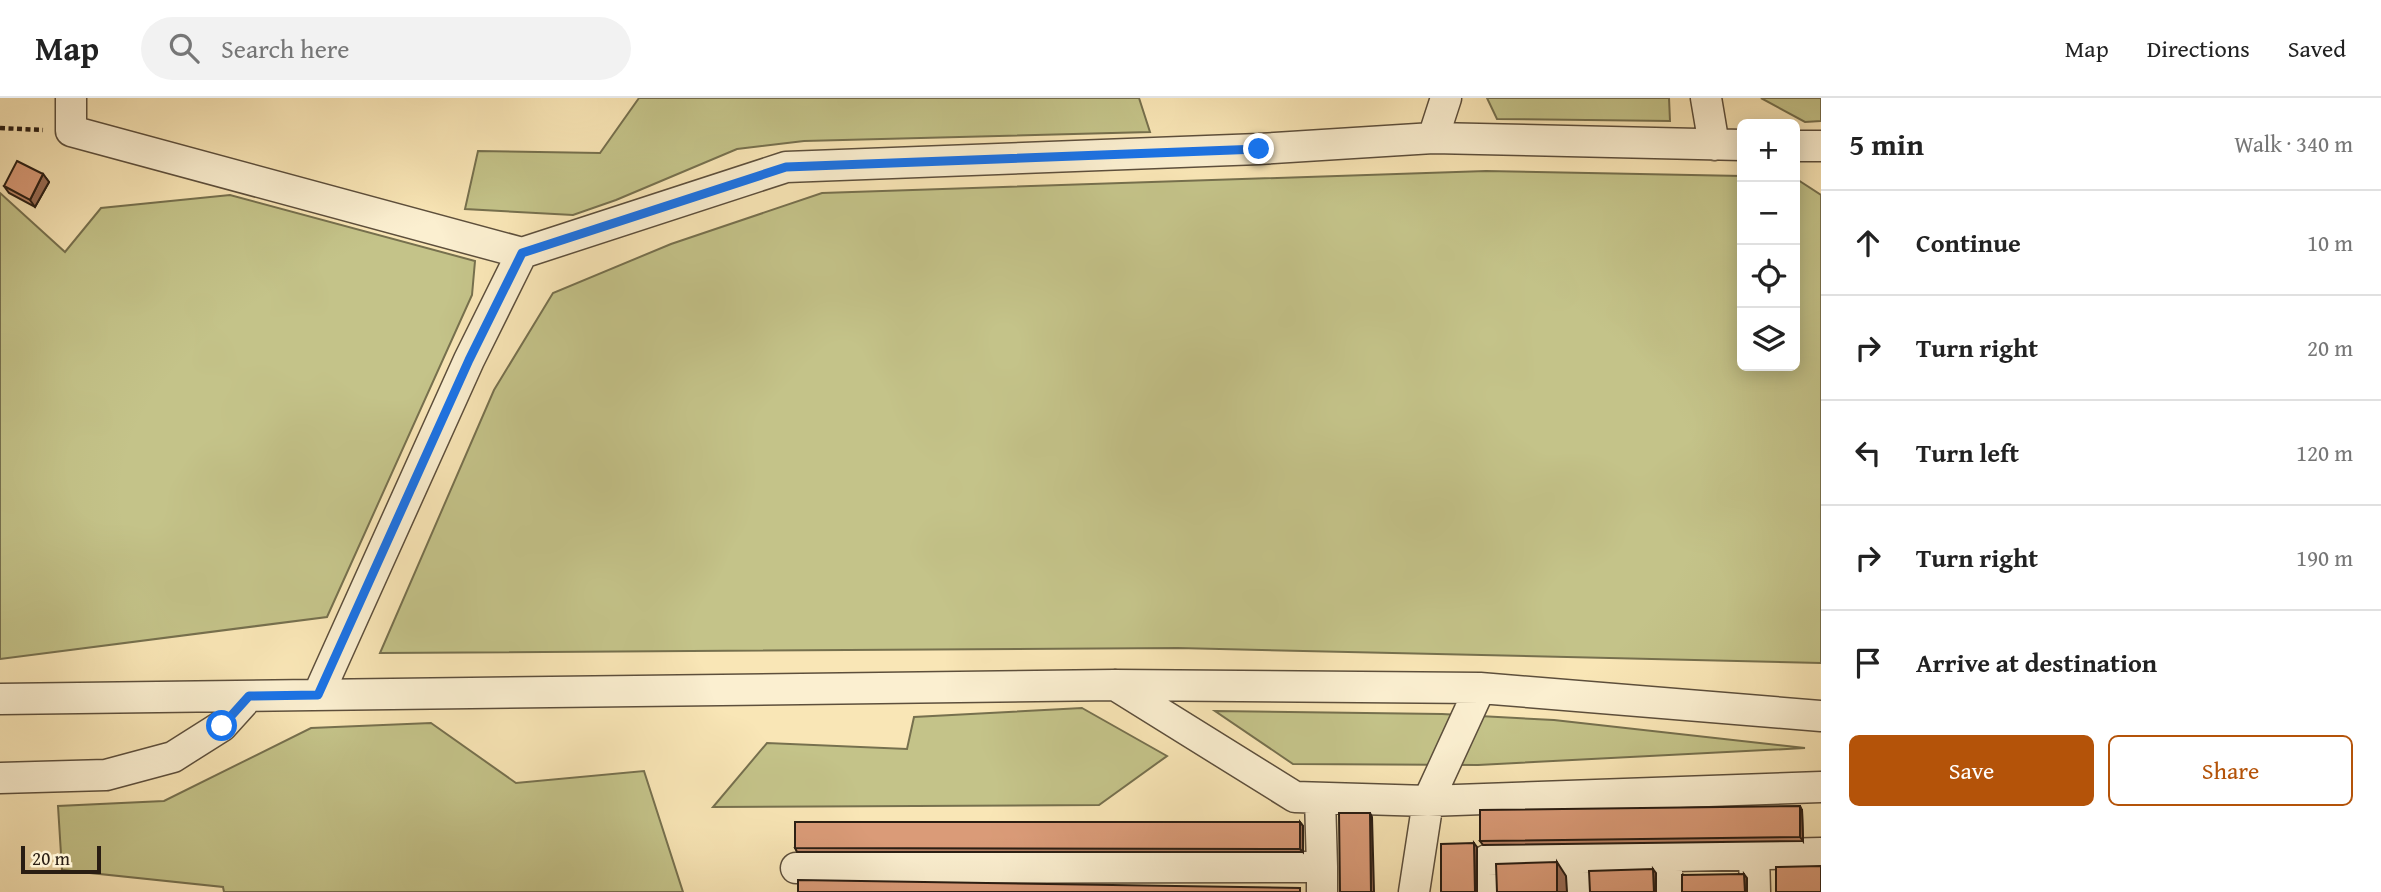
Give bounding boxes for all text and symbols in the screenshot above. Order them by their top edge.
search box [141,17,631,80]
text: Map [35,24,99,72]
icon: search [165,29,203,67]
text: Search here [221,29,349,68]
text: Map [2065,31,2109,66]
text: Directions [2147,31,2250,66]
text: Saved [2288,31,2346,66]
map controls [1737,119,1800,371]
button: + [1737,119,1800,182]
text: 5 min [1849,122,1924,166]
text: Walk · 340 m [2234,127,2353,160]
route end [1243,133,1274,164]
button: − [1737,182,1800,245]
text: Continue [1916,223,2021,262]
icon: ahead [1849,224,1887,262]
text: 10 m [2307,226,2353,259]
button: locate [1737,245,1800,308]
button: layers [1737,308,1800,371]
text: Turn right [1916,328,2038,367]
icon: right [1849,329,1887,367]
text: 20 m [2307,331,2353,364]
text: Turn left [1916,433,2019,472]
icon: left [1849,434,1887,472]
text: 120 m [2296,436,2353,469]
text: Turn right [1916,538,2038,577]
icon: right [1849,539,1887,577]
text: 190 m [2296,541,2353,574]
text: Arrive at destination [1916,643,2157,682]
icon: arrive [1849,644,1887,682]
route start [206,710,237,741]
button: Save [1849,735,2094,806]
button: Share [2108,735,2353,806]
scale bar [21,843,102,875]
text: 20 m [32,844,70,872]

